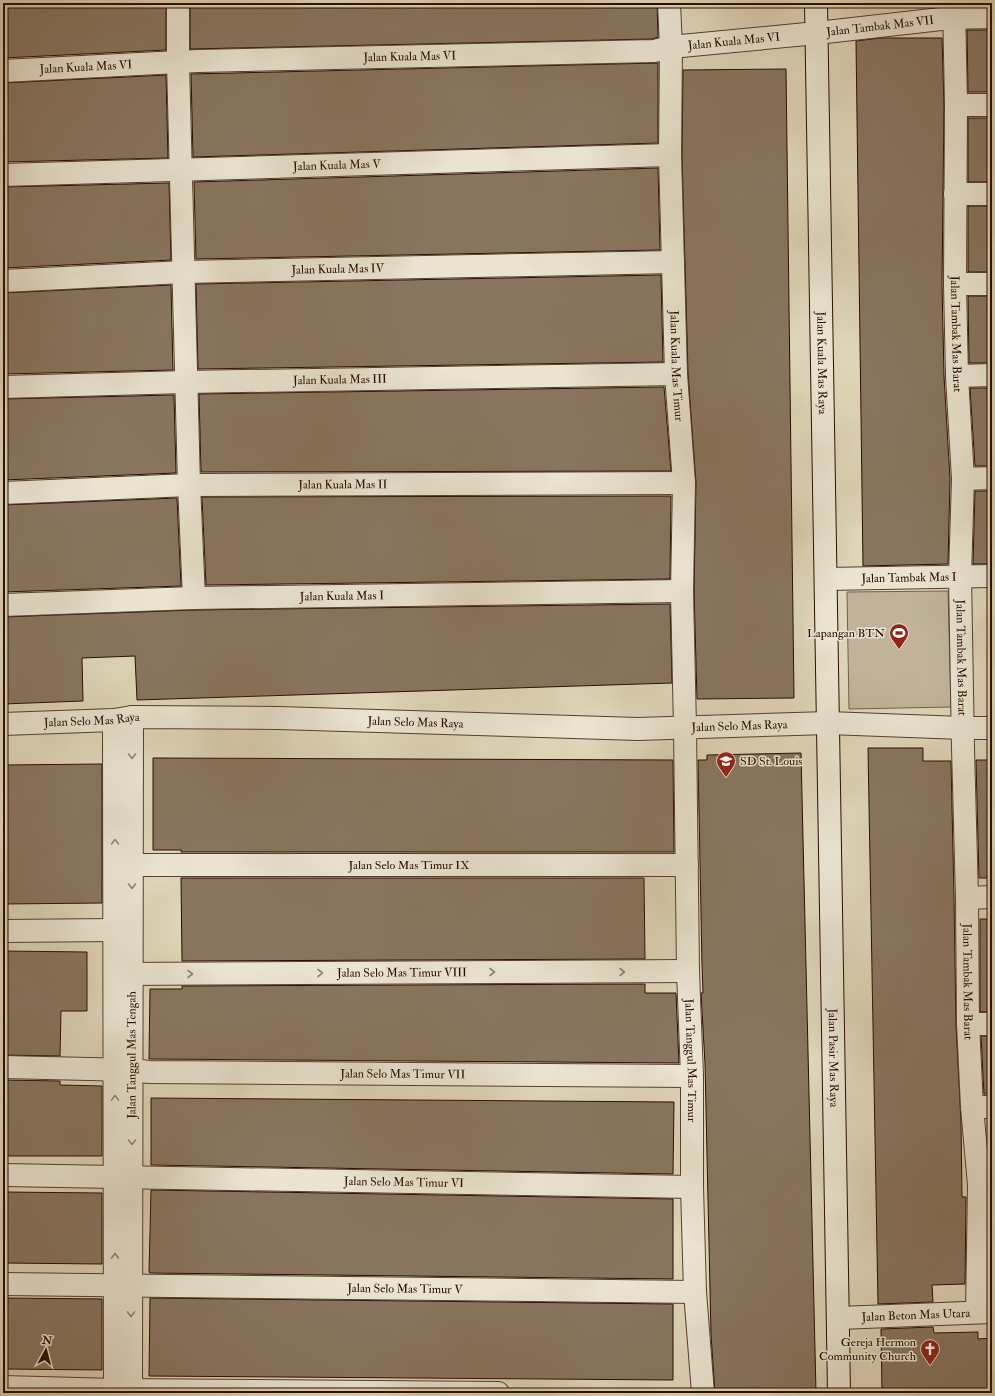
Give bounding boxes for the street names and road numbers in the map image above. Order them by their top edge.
street label: Jalan Tambak Mas VII [824,12,935,40]
street label: Jalan Kuala Mas VI [686,29,781,53]
street label: Jalan Kuala Mas VI [362,48,456,65]
street label: Jalan Kuala Mas VI [38,57,133,77]
street label: Jalan Kuala Mas V [292,156,381,174]
street label: Jalan Kuala Mas IV [290,260,385,277]
street label: Jalan Tambak Mas Barat [947,275,965,393]
street label: Jalan Kuala Mas Timur [667,309,687,422]
street label: Jalan Kuala Mas Raya [814,310,830,416]
street label: Jalan Kuala Mas III [292,371,387,388]
street label: Jalan Kuala Mas II [297,477,388,492]
street label: Jalan Tambak Mas I [860,569,957,586]
street label: Jalan Kuala Mas I [299,588,384,604]
street label: Jalan Tambak Mas Barat [953,598,970,716]
street label: Jalan Selo Mas Raya [43,709,141,730]
street label: Jalan Selo Mas Raya [366,713,465,731]
street label: Jalan Selo Mas Raya [690,717,789,735]
street label: Jalan Selo Mas Timur IX [347,858,470,873]
street label: Jalan Tambak Mas Barat [960,922,976,1040]
street label: Jalan Selo Mas Timur VIII [336,965,467,980]
street label: Jalan Tanggul Mas Tengah [124,990,139,1120]
street label: Jalan Tanggul Mas Timur [682,997,700,1123]
street label: Jalan Pasir Mas Raya [825,1007,842,1109]
street label: Jalan Selo Mas Timur VII [339,1066,466,1082]
street label: Jalan Selo Mas Timur VI [343,1173,464,1191]
street label: Jalan Selo Mas Timur V [346,1280,463,1297]
street label: Jalan Beton Mas Utara [860,1305,972,1325]

